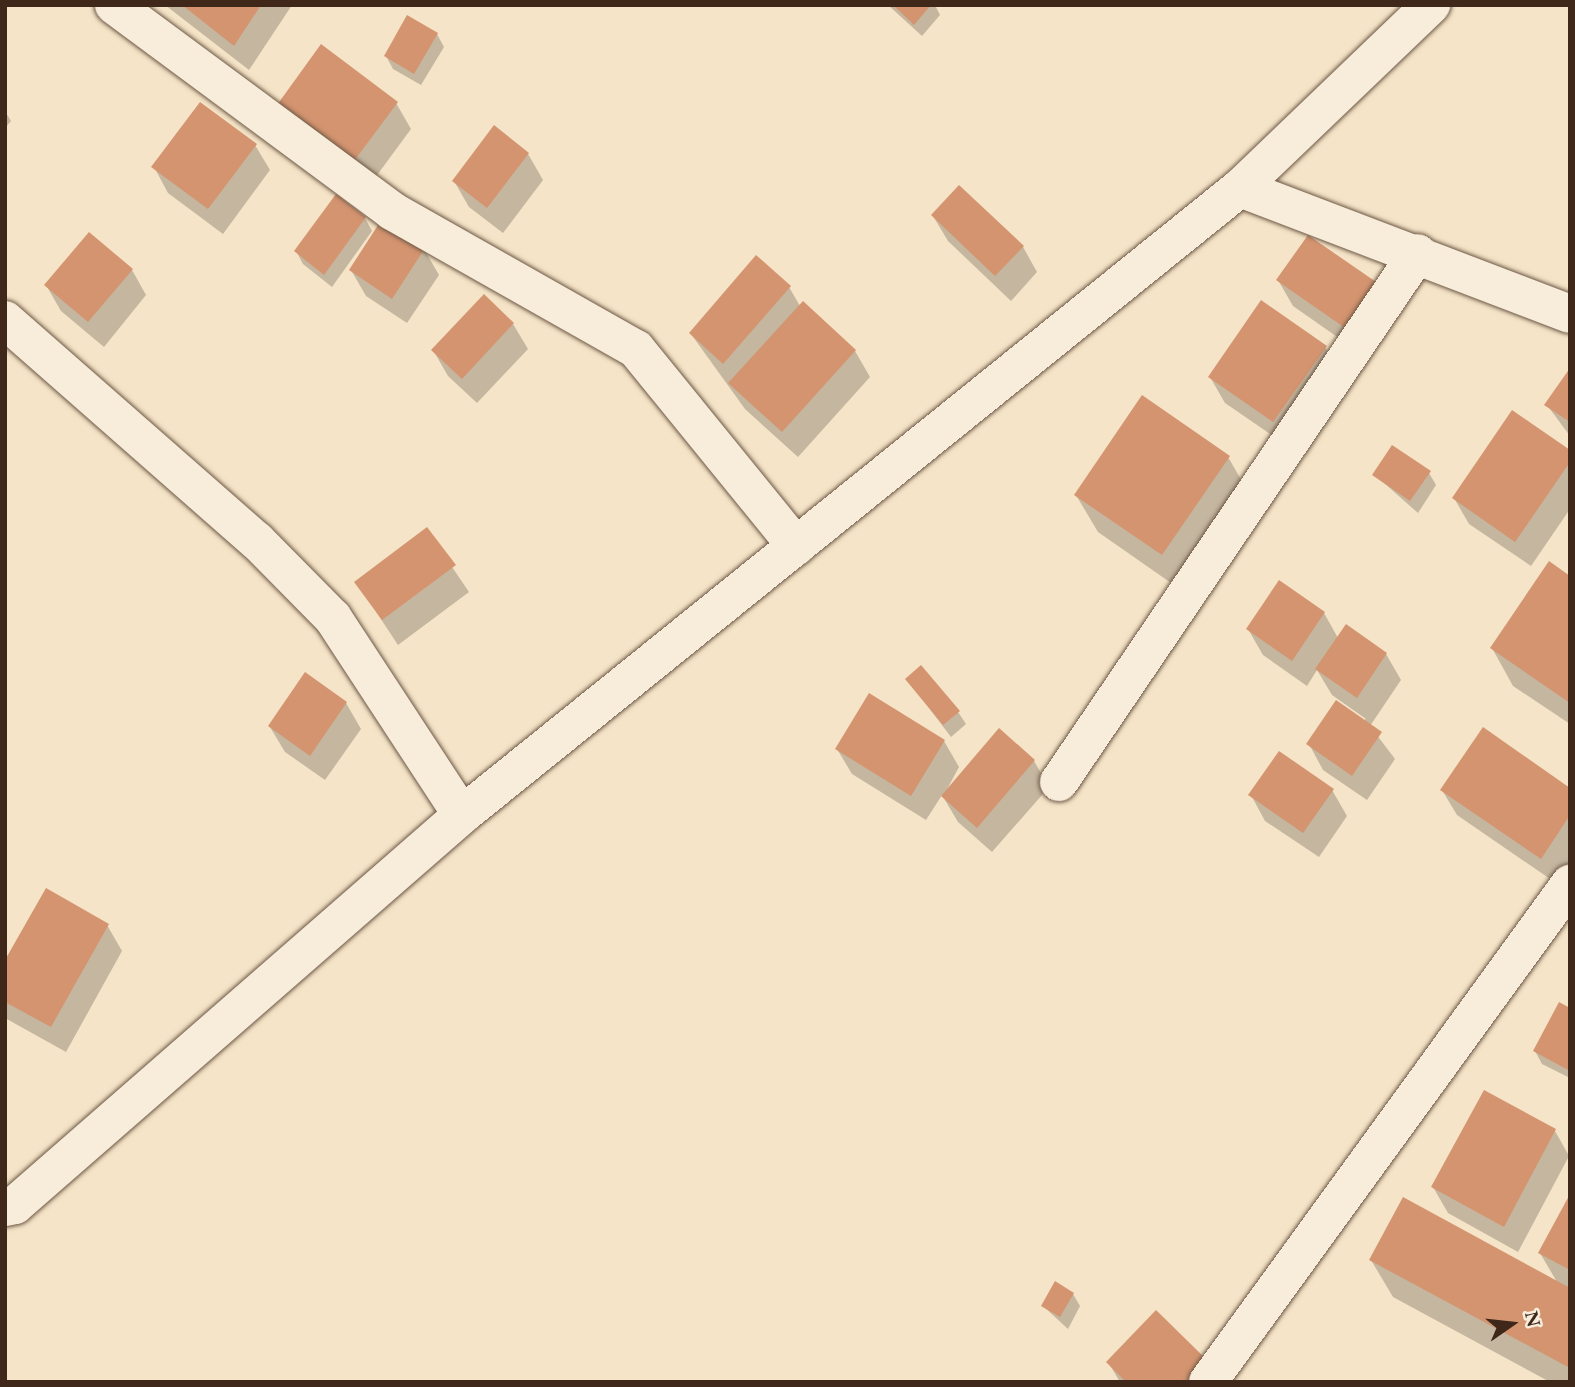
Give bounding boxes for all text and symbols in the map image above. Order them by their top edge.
north arrow [1477,1289,1547,1359]
text: N [1519,1308,1547,1329]

